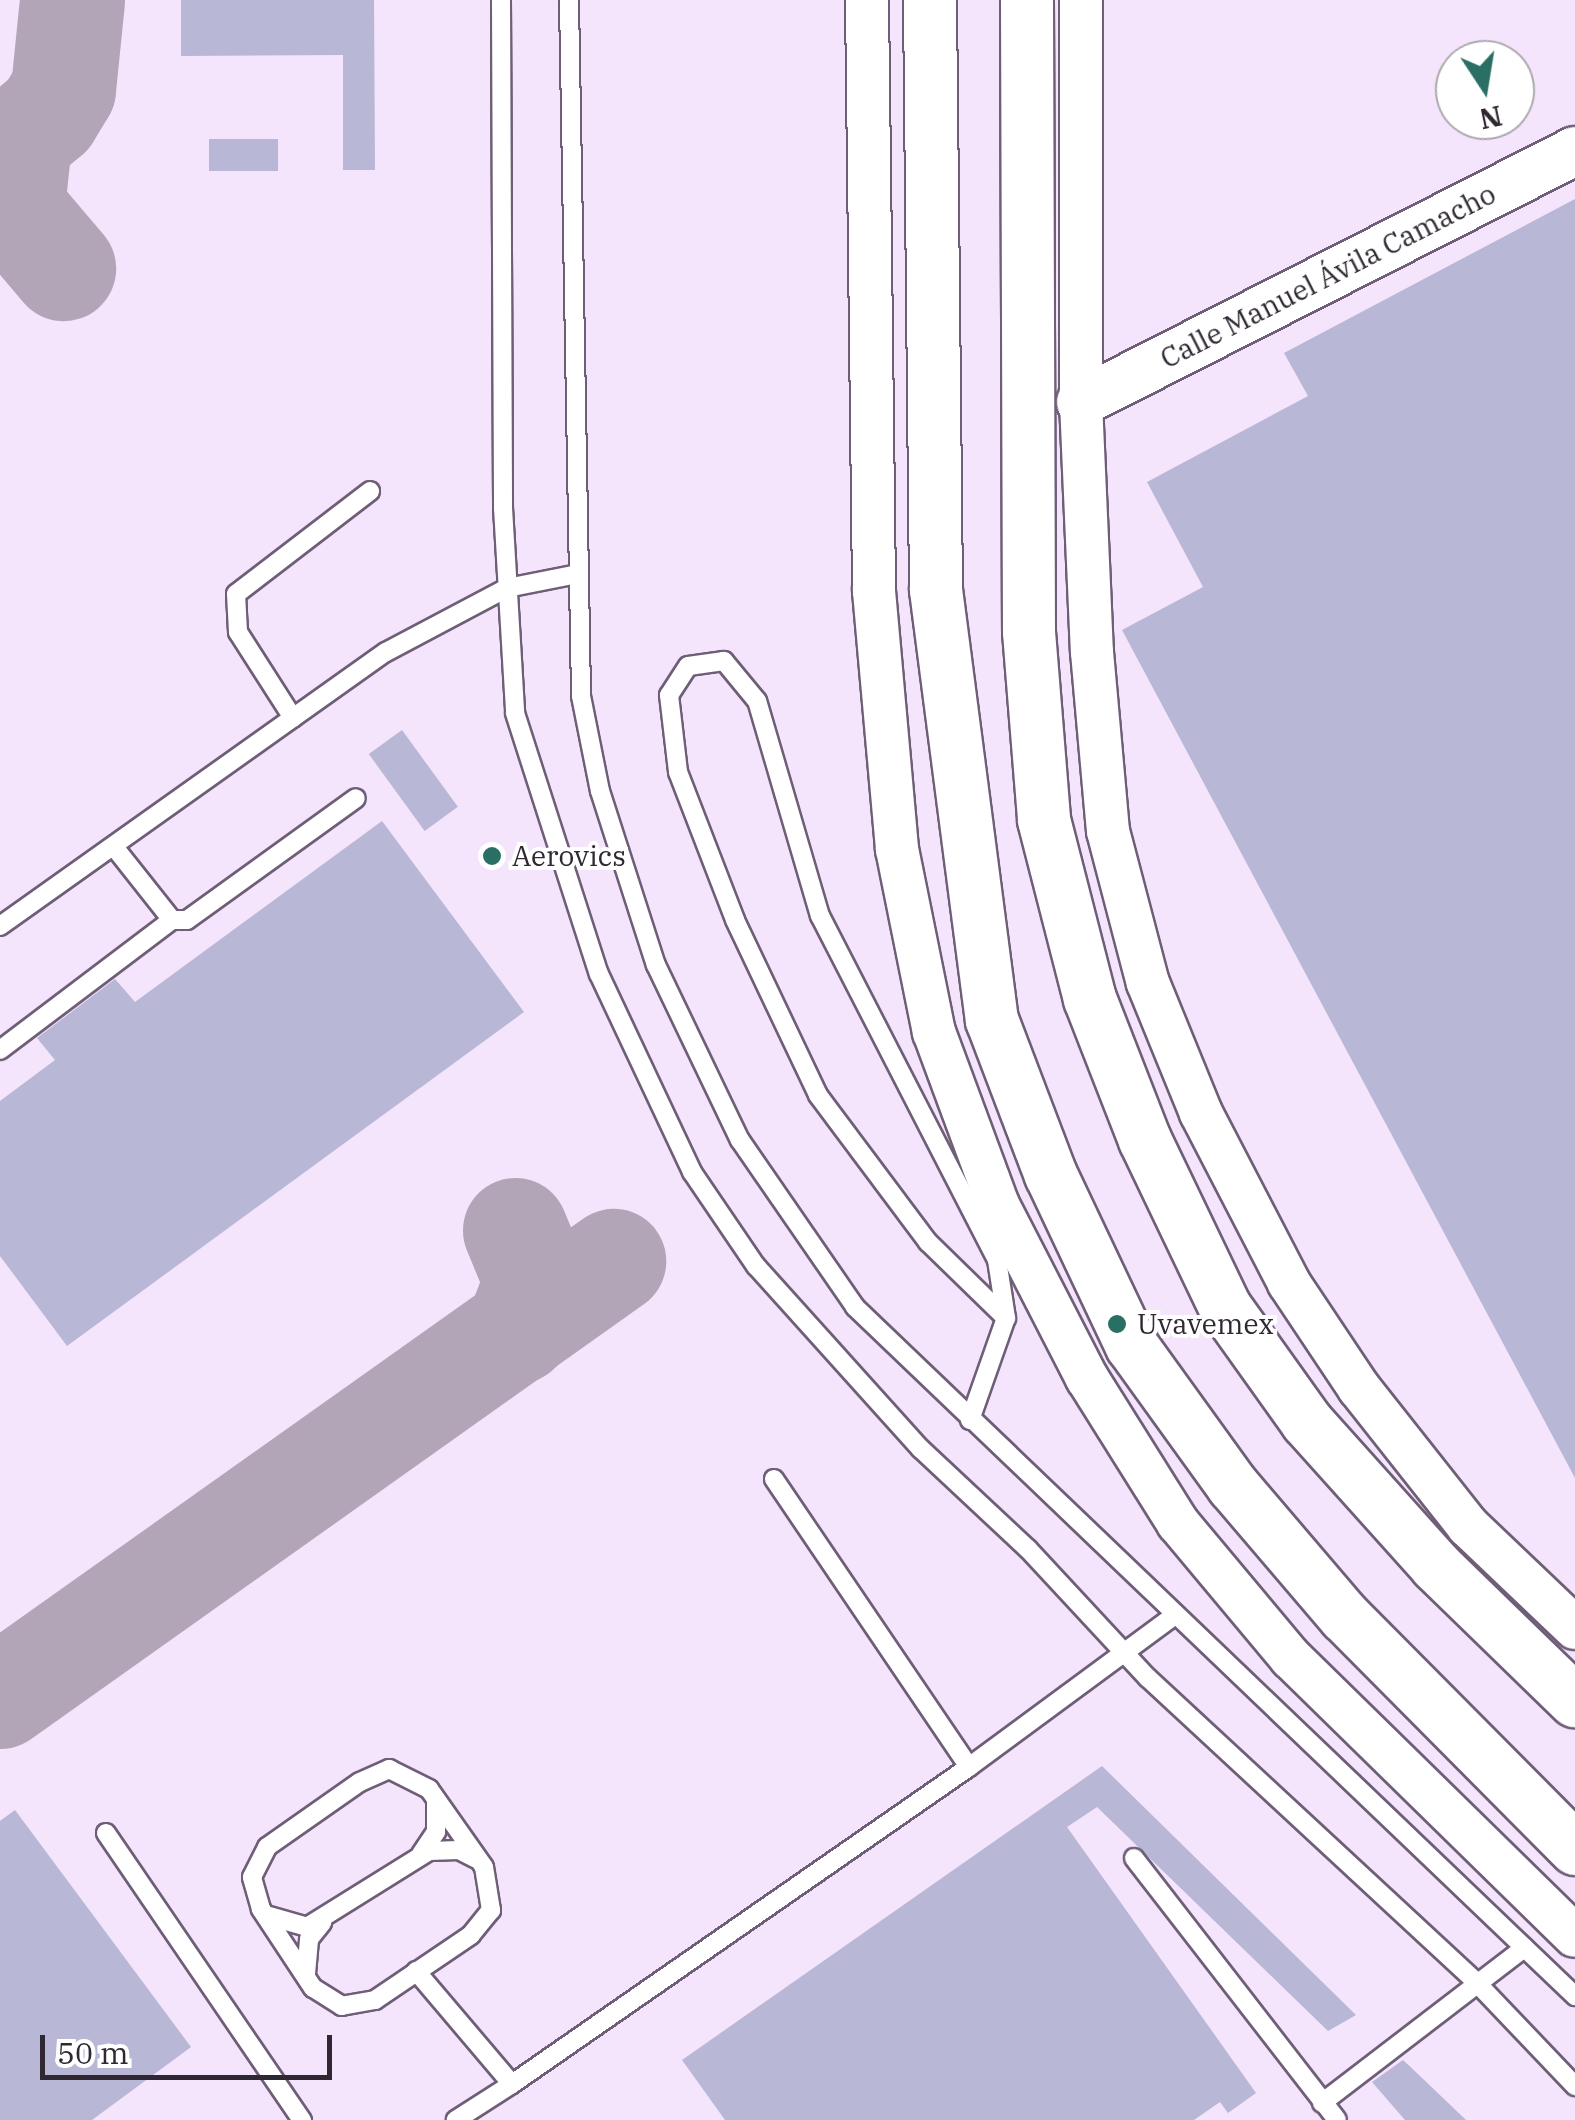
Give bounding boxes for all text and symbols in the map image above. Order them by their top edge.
north arrow [1435,40,1535,140]
text: N [1476,97,1506,138]
street label: Calle Manuel Ávila Camacho [1155,177,1501,375]
place label: Aerovics [512,839,626,873]
marker: Aerovics [481,845,503,867]
place label: Uvavemex [1137,1307,1274,1341]
marker: Uvavemex [1106,1313,1128,1335]
scale bar [45,2015,338,2077]
text: 50 m [57,2033,129,2072]

